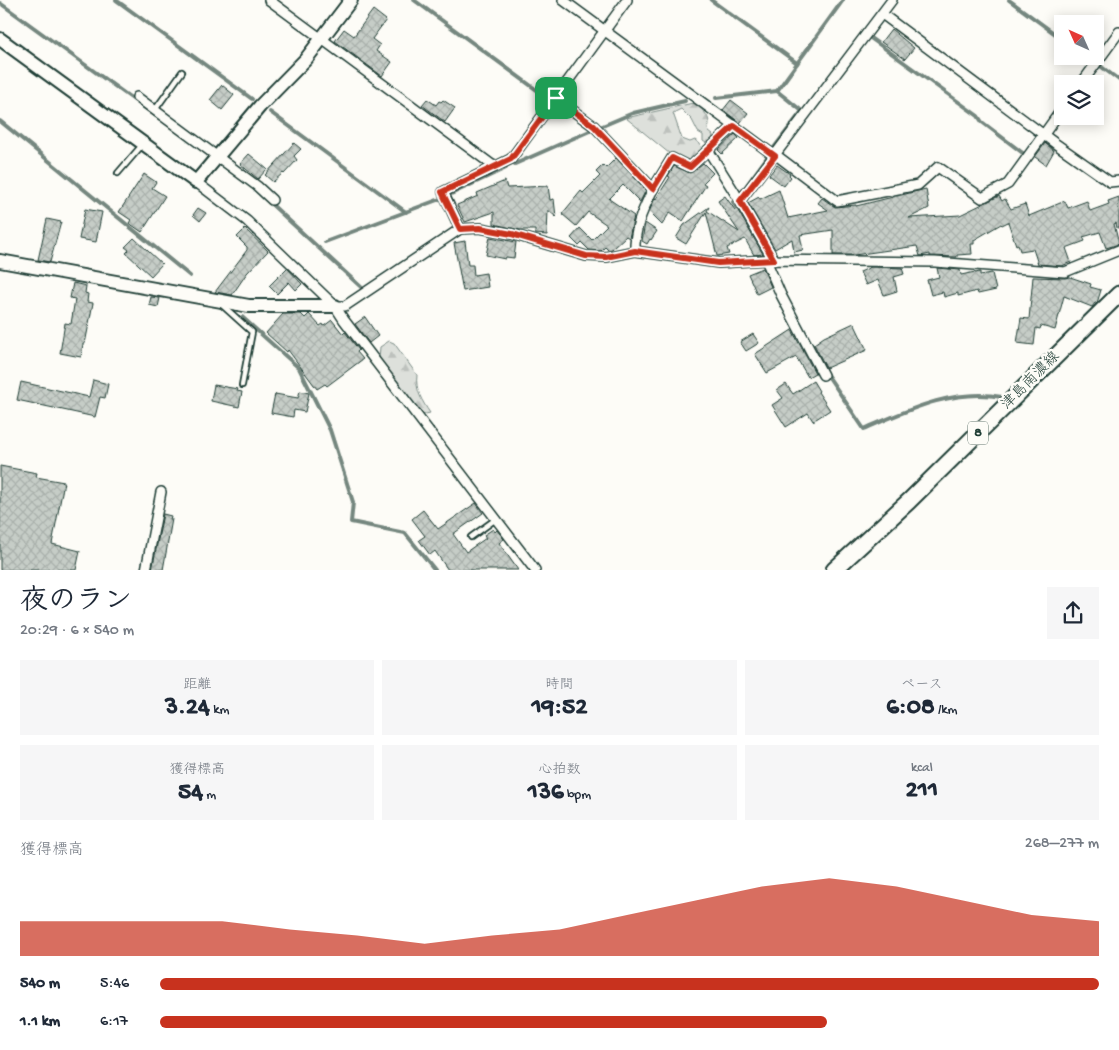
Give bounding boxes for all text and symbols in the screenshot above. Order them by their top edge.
north arrow [1054,15,1104,65]
map controls [1054,15,1104,125]
button: layers [1054,75,1104,125]
pin [535,77,577,119]
icon: arrive [542,84,570,112]
street label: 津島南濃線 [997,347,1064,414]
road number: 8 [968,422,988,444]
text: 夜のラン [20,586,132,619]
button: share [1047,587,1099,639]
text: 20:29 · 6 × 540 m [20,622,134,641]
text: 距離 [183,677,211,694]
text: 時間 [545,677,573,694]
text: ペース [901,677,942,694]
text: 3.24 [165,694,210,723]
text: 19:52 [532,694,587,723]
text: 6:08 [886,694,935,723]
text: km [210,702,229,719]
text: /km [935,702,957,719]
text: kcal [911,760,933,777]
text: 獲得標高 [169,762,225,779]
text: 心拍数 [538,762,580,779]
text: 211 [906,777,938,806]
text: 54 [178,779,203,808]
text: 136 [528,779,564,808]
text: m [203,787,216,804]
text: bpm [564,787,591,804]
text: 268–277 m [1025,835,1099,854]
text: 獲得標高 [20,842,84,861]
text: 540 m [20,975,60,994]
text: 5:46 [100,975,129,994]
text: 1.1 km [20,1013,60,1032]
text: 6:17 [100,1013,128,1032]

